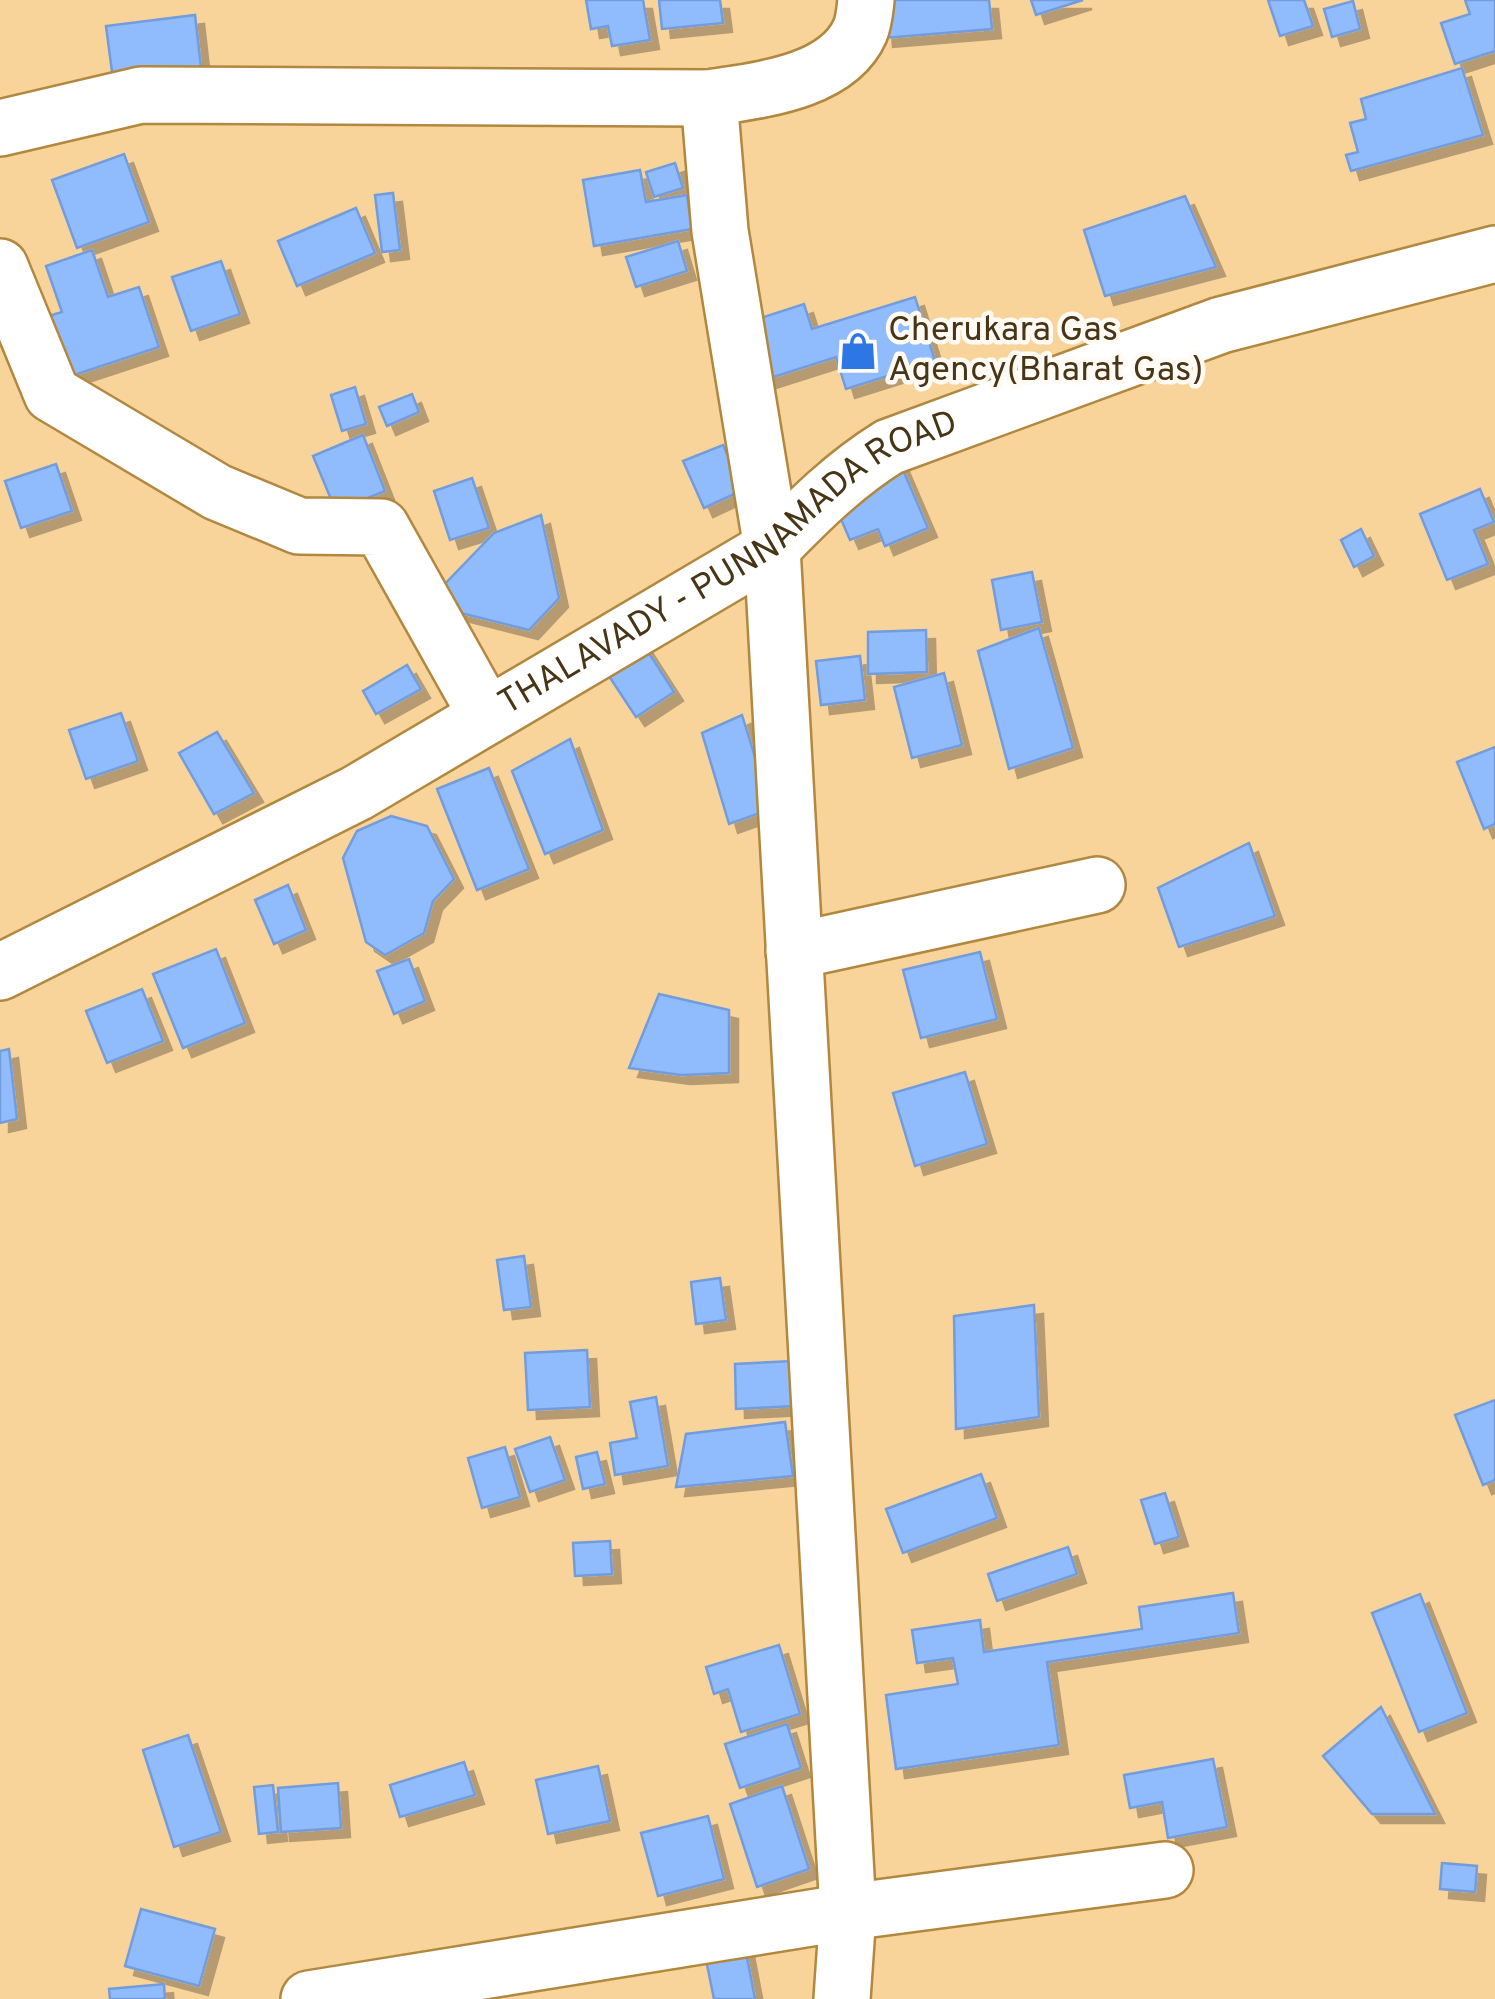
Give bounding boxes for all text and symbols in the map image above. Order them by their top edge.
place label: Cherukara Gas Agency(Bharat Gas) [888,309,1204,393]
shop icon: Cherukara Gas Agency(Bharat Gas) [837,330,879,372]
street label: THALAVADY - PUNNAMADA ROAD [491,402,964,726]

